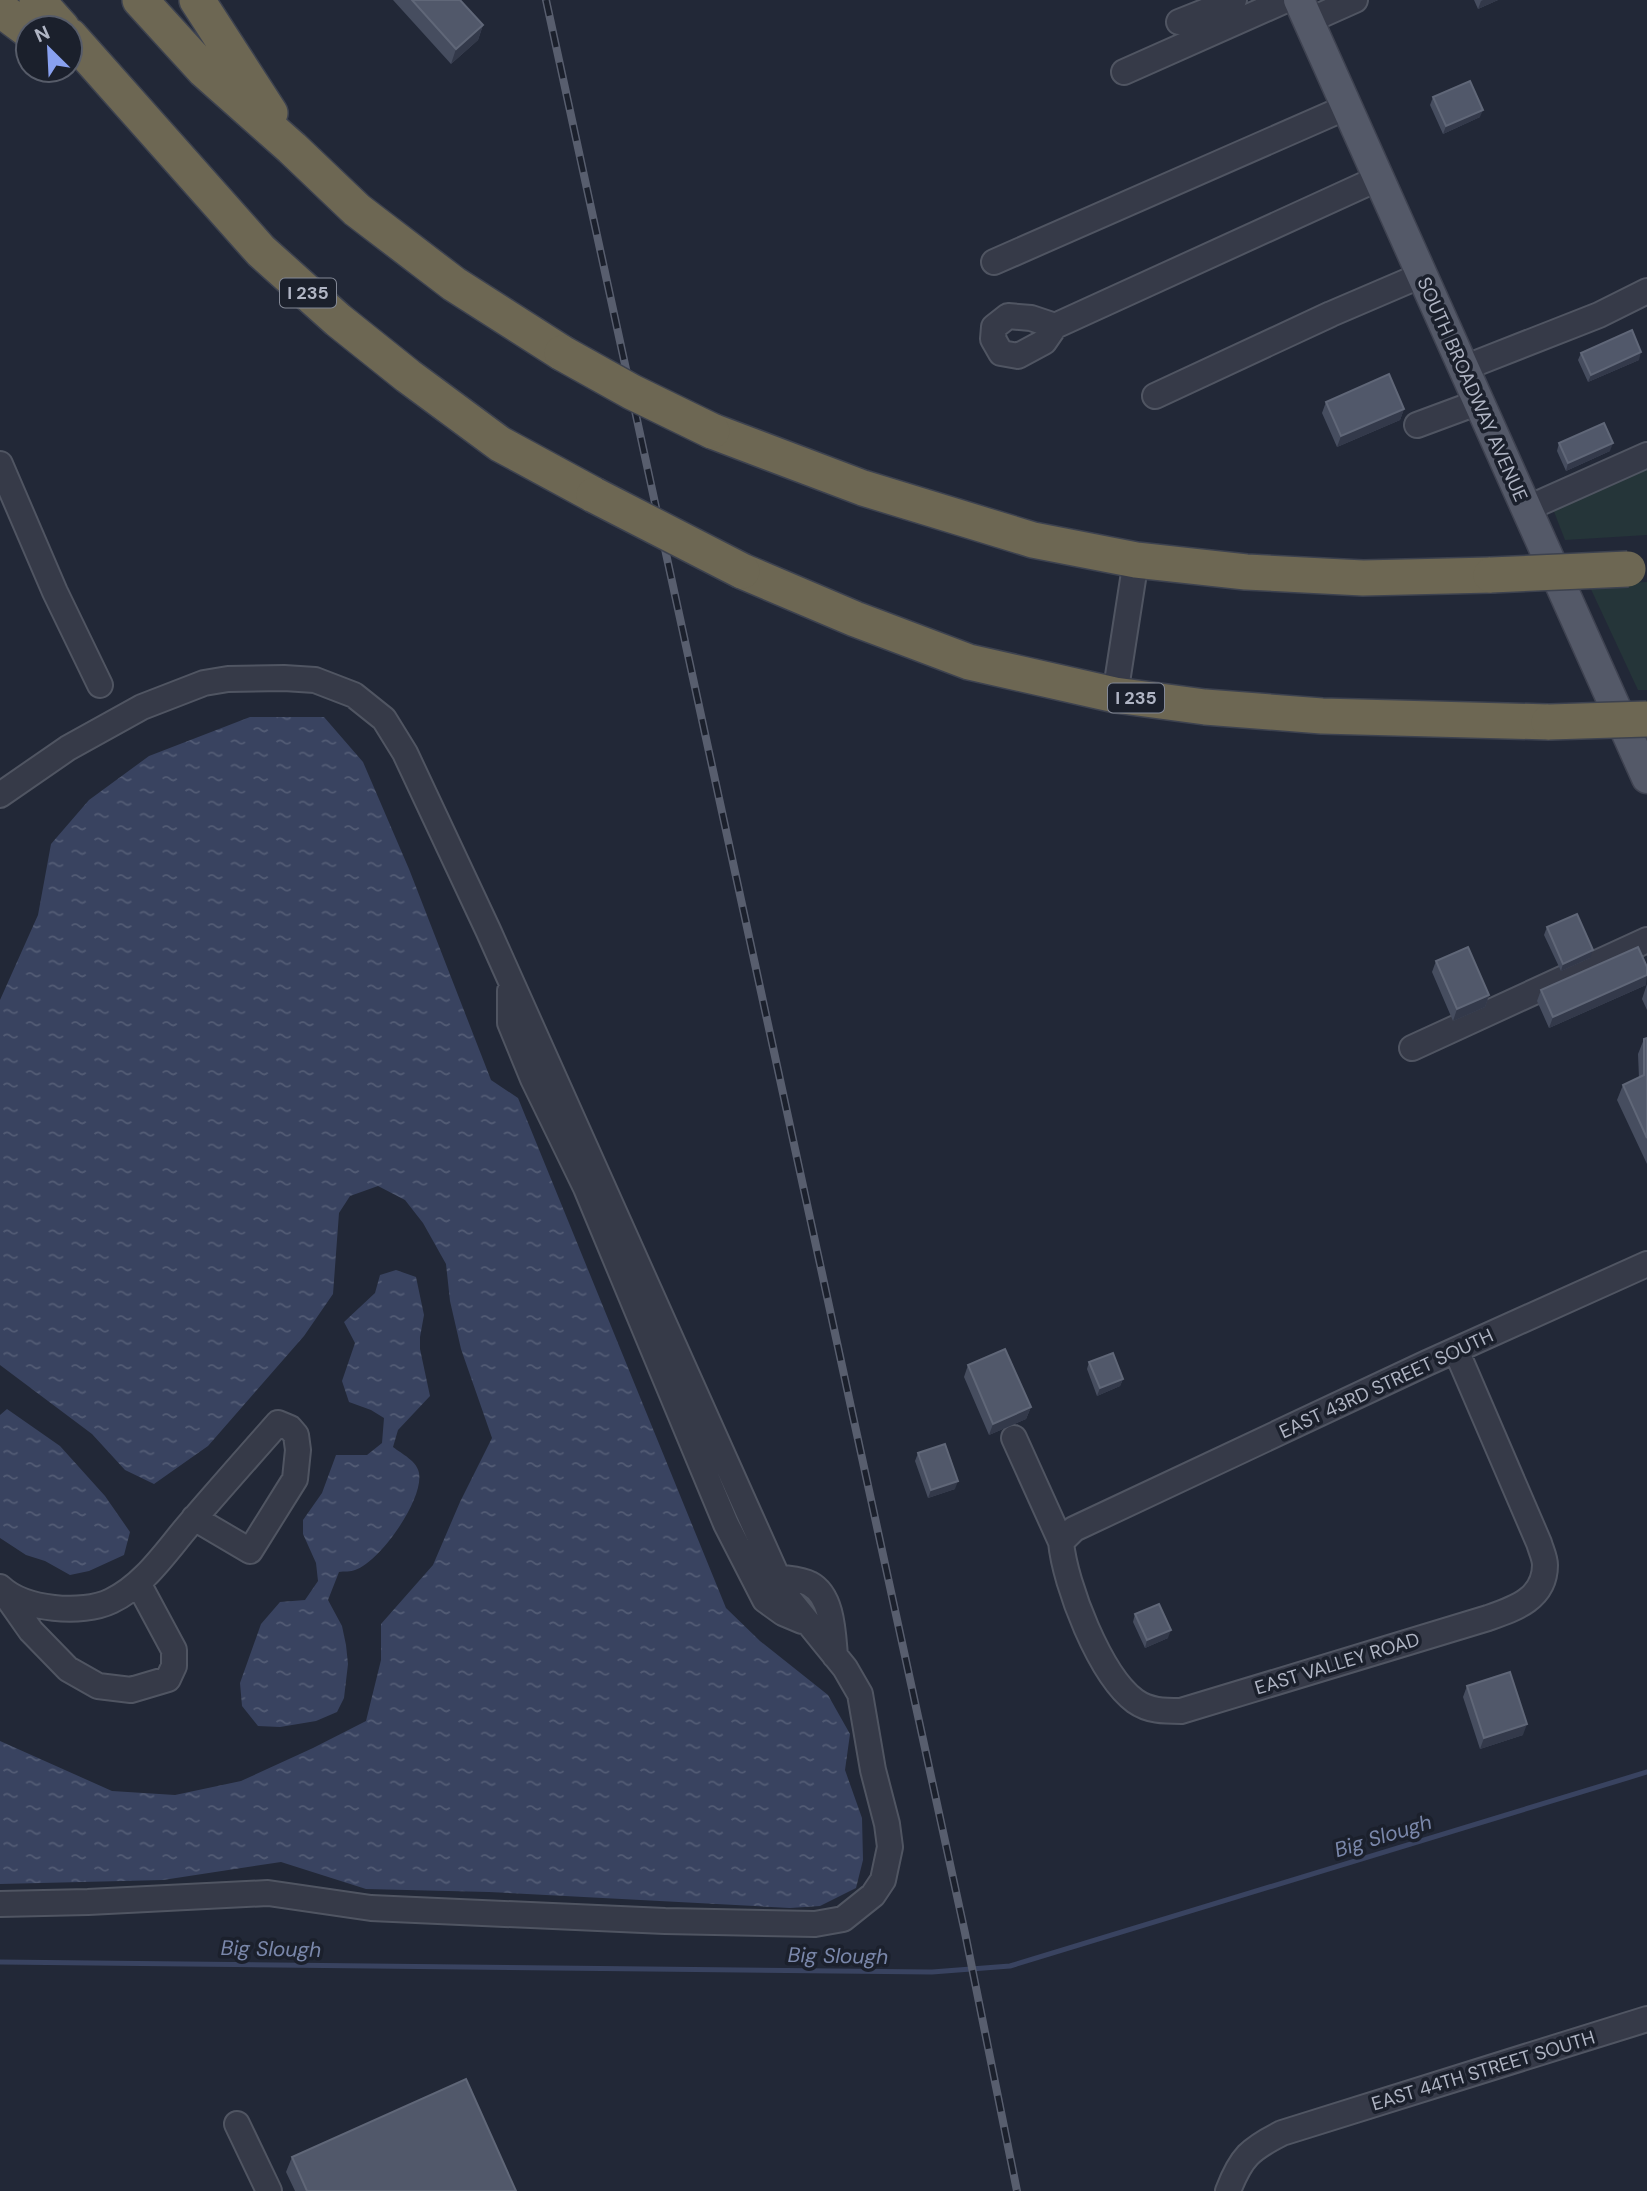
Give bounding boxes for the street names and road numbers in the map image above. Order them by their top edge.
street label: SOUTH BROADWAY AVENUE [1412,273,1533,505]
road number: I 235 [280,278,336,307]
road number: I 235 [1108,684,1164,712]
street label: EAST 43RD STREET SOUTH [1275,1323,1497,1444]
street label: EAST VALLEY ROAD [1252,1627,1422,1700]
street label: EAST 44TH STREET SOUTH [1368,2025,1598,2116]

